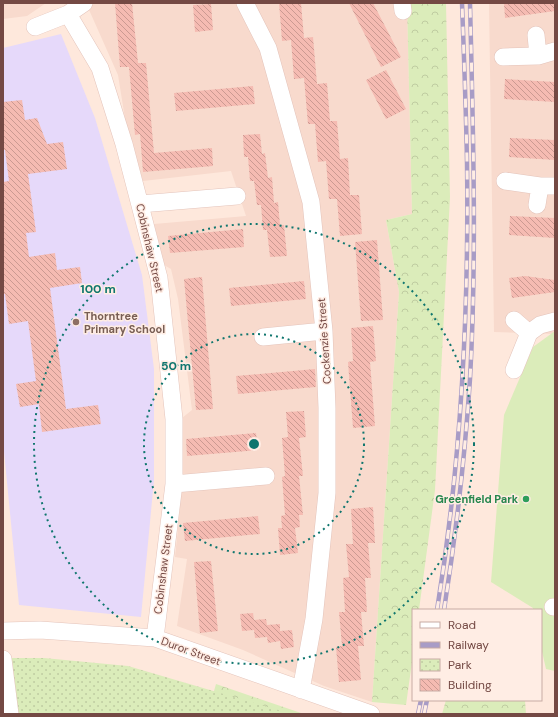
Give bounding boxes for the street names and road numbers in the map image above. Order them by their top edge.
street label: Cobinshaw Street [133,202,167,294]
street label: Cockenzie Street [314,297,334,385]
street label: Cobinshaw Street [151,523,175,615]
street label: Duror Street [159,634,223,668]

